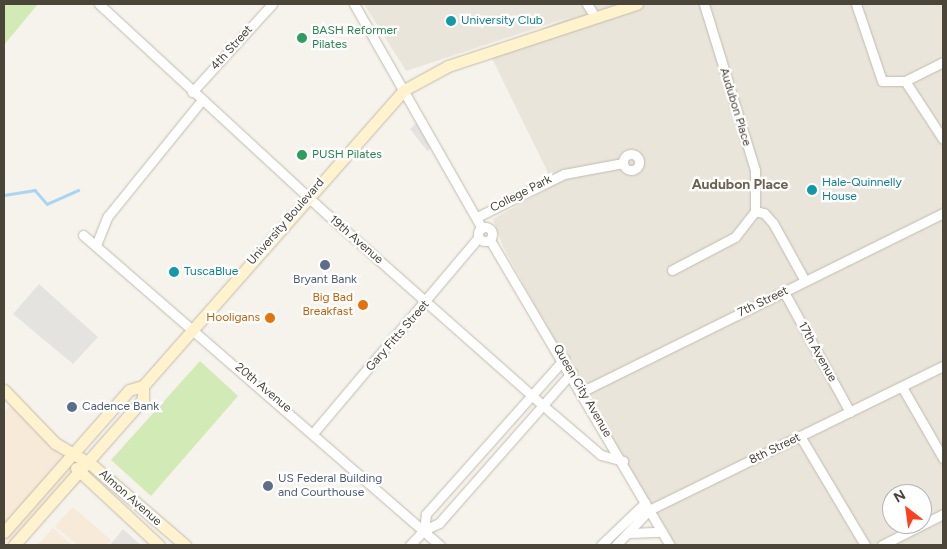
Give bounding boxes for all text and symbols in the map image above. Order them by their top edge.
place label: University Club [461,14,543,28]
marker: University Club [445,15,457,27]
street label: 4th Street [208,23,256,73]
place label: BASH Reformer Pilates [312,24,397,52]
marker: BASH Reformer Pilates [296,32,308,44]
street label: Audubon Place [716,66,754,148]
place label: PUSH Pilates [312,148,382,162]
marker: PUSH Pilates [296,149,308,161]
street label: College Park [488,172,554,216]
street label: University Boulevard [244,176,328,268]
place label: Hale-Quinnelly House [822,176,902,204]
district label: Audubon Place [692,177,788,193]
marker: Hale-Quinnelly House [806,184,818,196]
street label: 19th Avenue [326,213,386,267]
marker: Bryant Bank [319,259,331,271]
place label: TuscaBlue [184,265,238,279]
marker: TuscaBlue [168,266,180,278]
place label: Bryant Bank [293,273,357,287]
street label: 7th Street [735,284,791,320]
place label: Big Bad Breakfast [302,291,353,319]
street label: Gary Fitts Street [363,298,433,374]
marker: Big Bad Breakfast [357,299,369,311]
place label: Hooligans [206,311,260,325]
marker: Hooligans [264,312,276,324]
street label: 17th Avenue [795,320,839,384]
street label: Queen City Avenue [550,342,614,440]
street label: 20th Avenue [232,360,294,416]
place label: Cadence Bank [82,400,159,414]
marker: Cadence Bank [66,401,78,413]
street label: 8th Street [747,430,803,468]
street label: Almon Avenue [96,467,164,529]
place label: US Federal Building and Courthouse [278,472,382,500]
marker: US Federal Building and Courthouse [262,480,274,492]
north arrow [882,484,932,534]
text: N [891,486,909,507]

